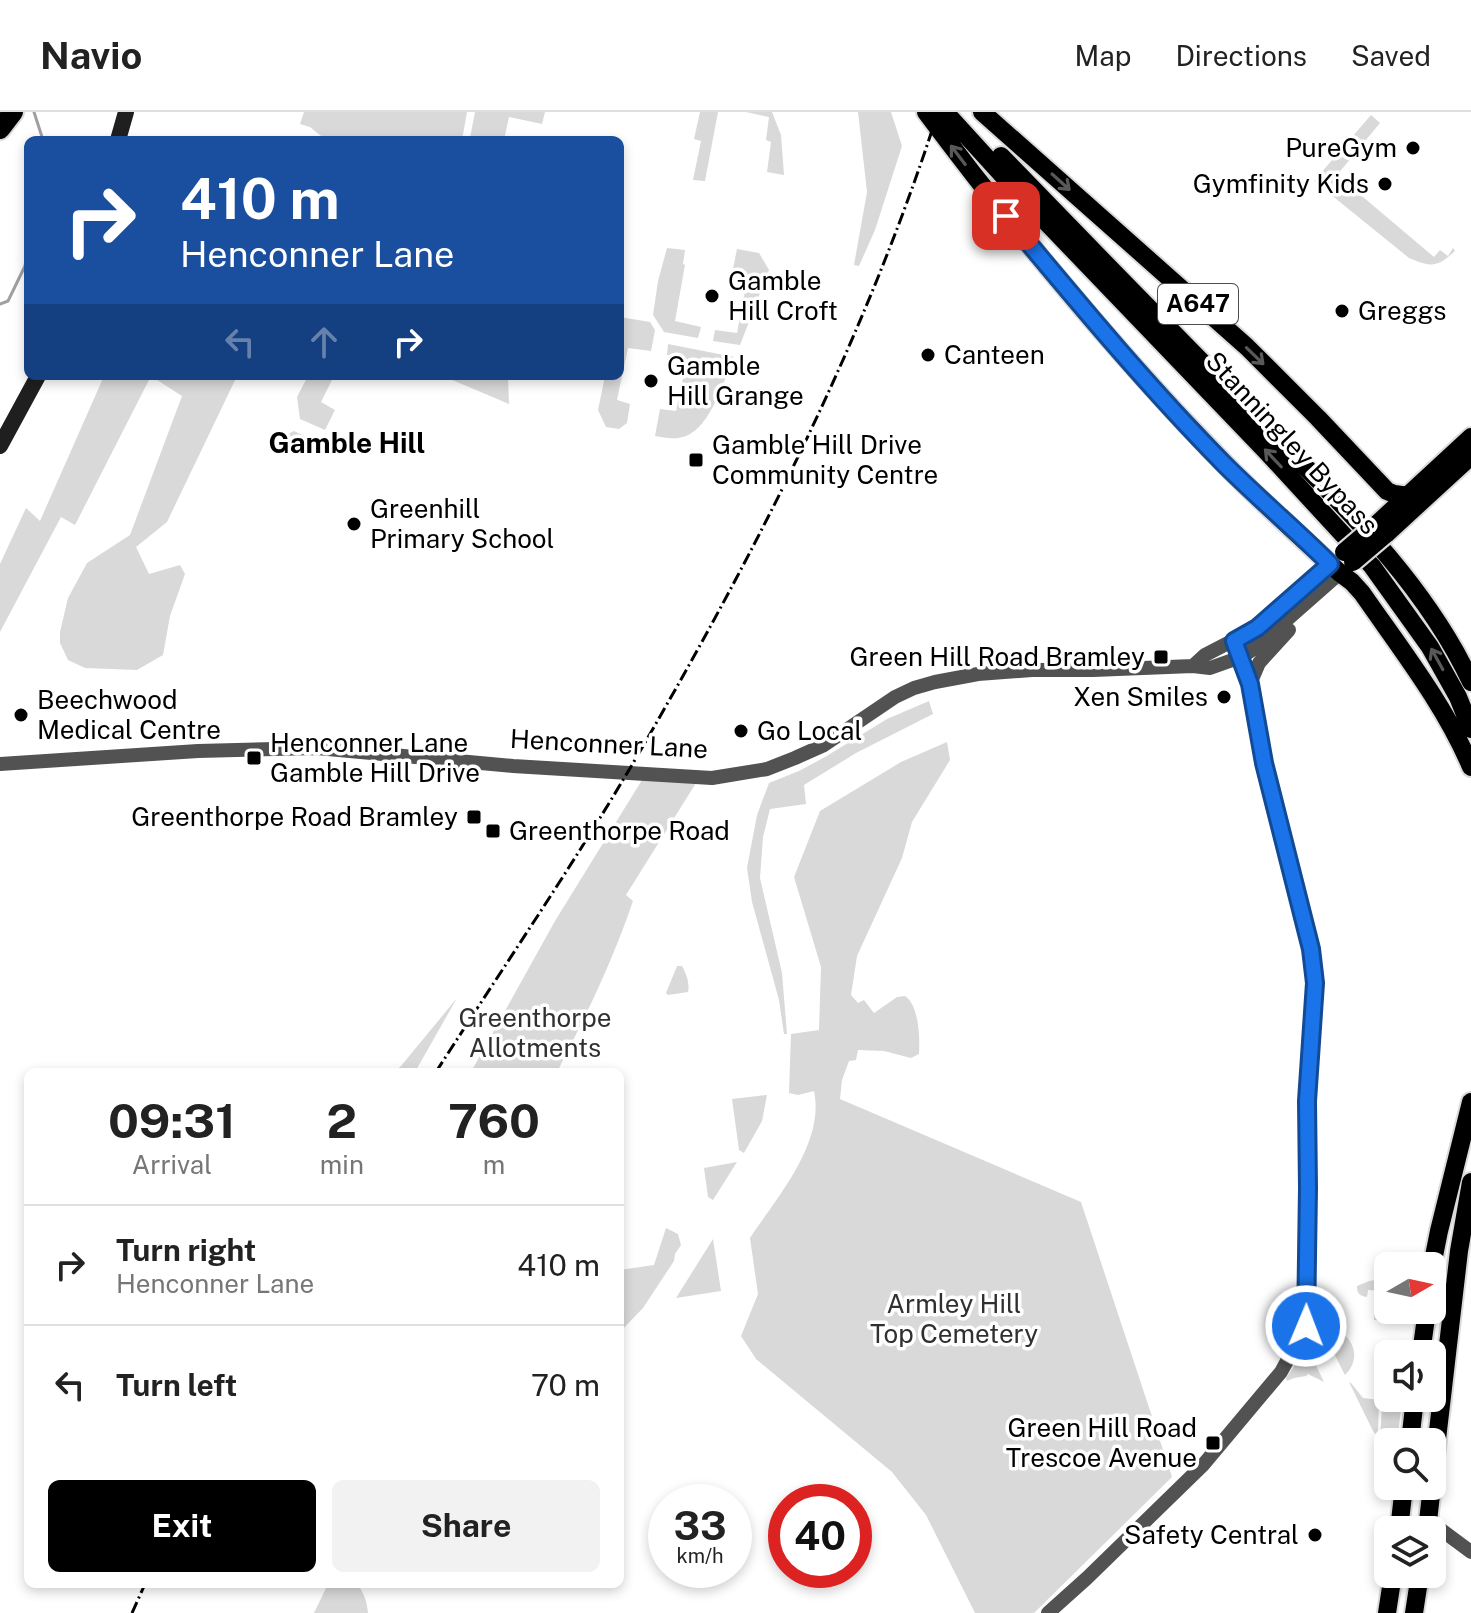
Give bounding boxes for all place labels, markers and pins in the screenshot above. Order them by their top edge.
place label: PureGym [1285,132,1397,163]
marker: PureGym [1404,139,1422,157]
place label: Gymfinity Kids [1193,168,1369,199]
marker: Gymfinity Kids [1376,175,1394,193]
pin [972,182,1040,250]
place label: Gamble Hill Croft [728,265,838,326]
marker: Gamble Hill Croft [703,287,721,305]
place label: Greggs [1358,295,1446,326]
marker: Greggs [1333,302,1351,320]
place label: Canteen [944,339,1045,370]
marker: Canteen [919,346,937,364]
place label: Gamble Hill Grange [667,350,804,411]
marker: Gamble Hill Grange [642,372,660,390]
place label: Gamble Hill Drive Community Centre [712,429,938,490]
marker: Gamble Hill Drive Community Centre [687,451,705,469]
place label: Greenhill Primary School [370,493,554,554]
marker: Greenhill Primary School [345,515,363,533]
place label: Green Hill Road Bramley [849,641,1145,672]
marker: Green Hill Road Bramley [1152,648,1170,666]
place label: Xen Smiles [1073,681,1208,712]
place label: Beechwood Medical Centre [37,684,221,745]
marker: Xen Smiles [1215,688,1233,706]
marker: Beechwood Medical Centre [12,706,30,724]
place label: Go Local [757,715,862,746]
marker: Go Local [732,722,750,740]
place label: Henconner Lane Gamble Hill Drive [270,727,480,788]
marker: Henconner Lane Gamble Hill Drive [245,749,263,767]
place label: Greenthorpe Road Bramley [131,801,458,832]
marker: Greenthorpe Road Bramley [465,808,483,826]
place label: Greenthorpe Road [509,815,730,846]
marker: Greenthorpe Road [484,822,502,840]
place label: Green Hill Road Trescoe Avenue [1006,1412,1197,1473]
marker: Green Hill Road Trescoe Avenue [1204,1434,1222,1452]
place label: Safety Central [1124,1519,1299,1550]
marker: Safety Central [1306,1526,1324,1544]

